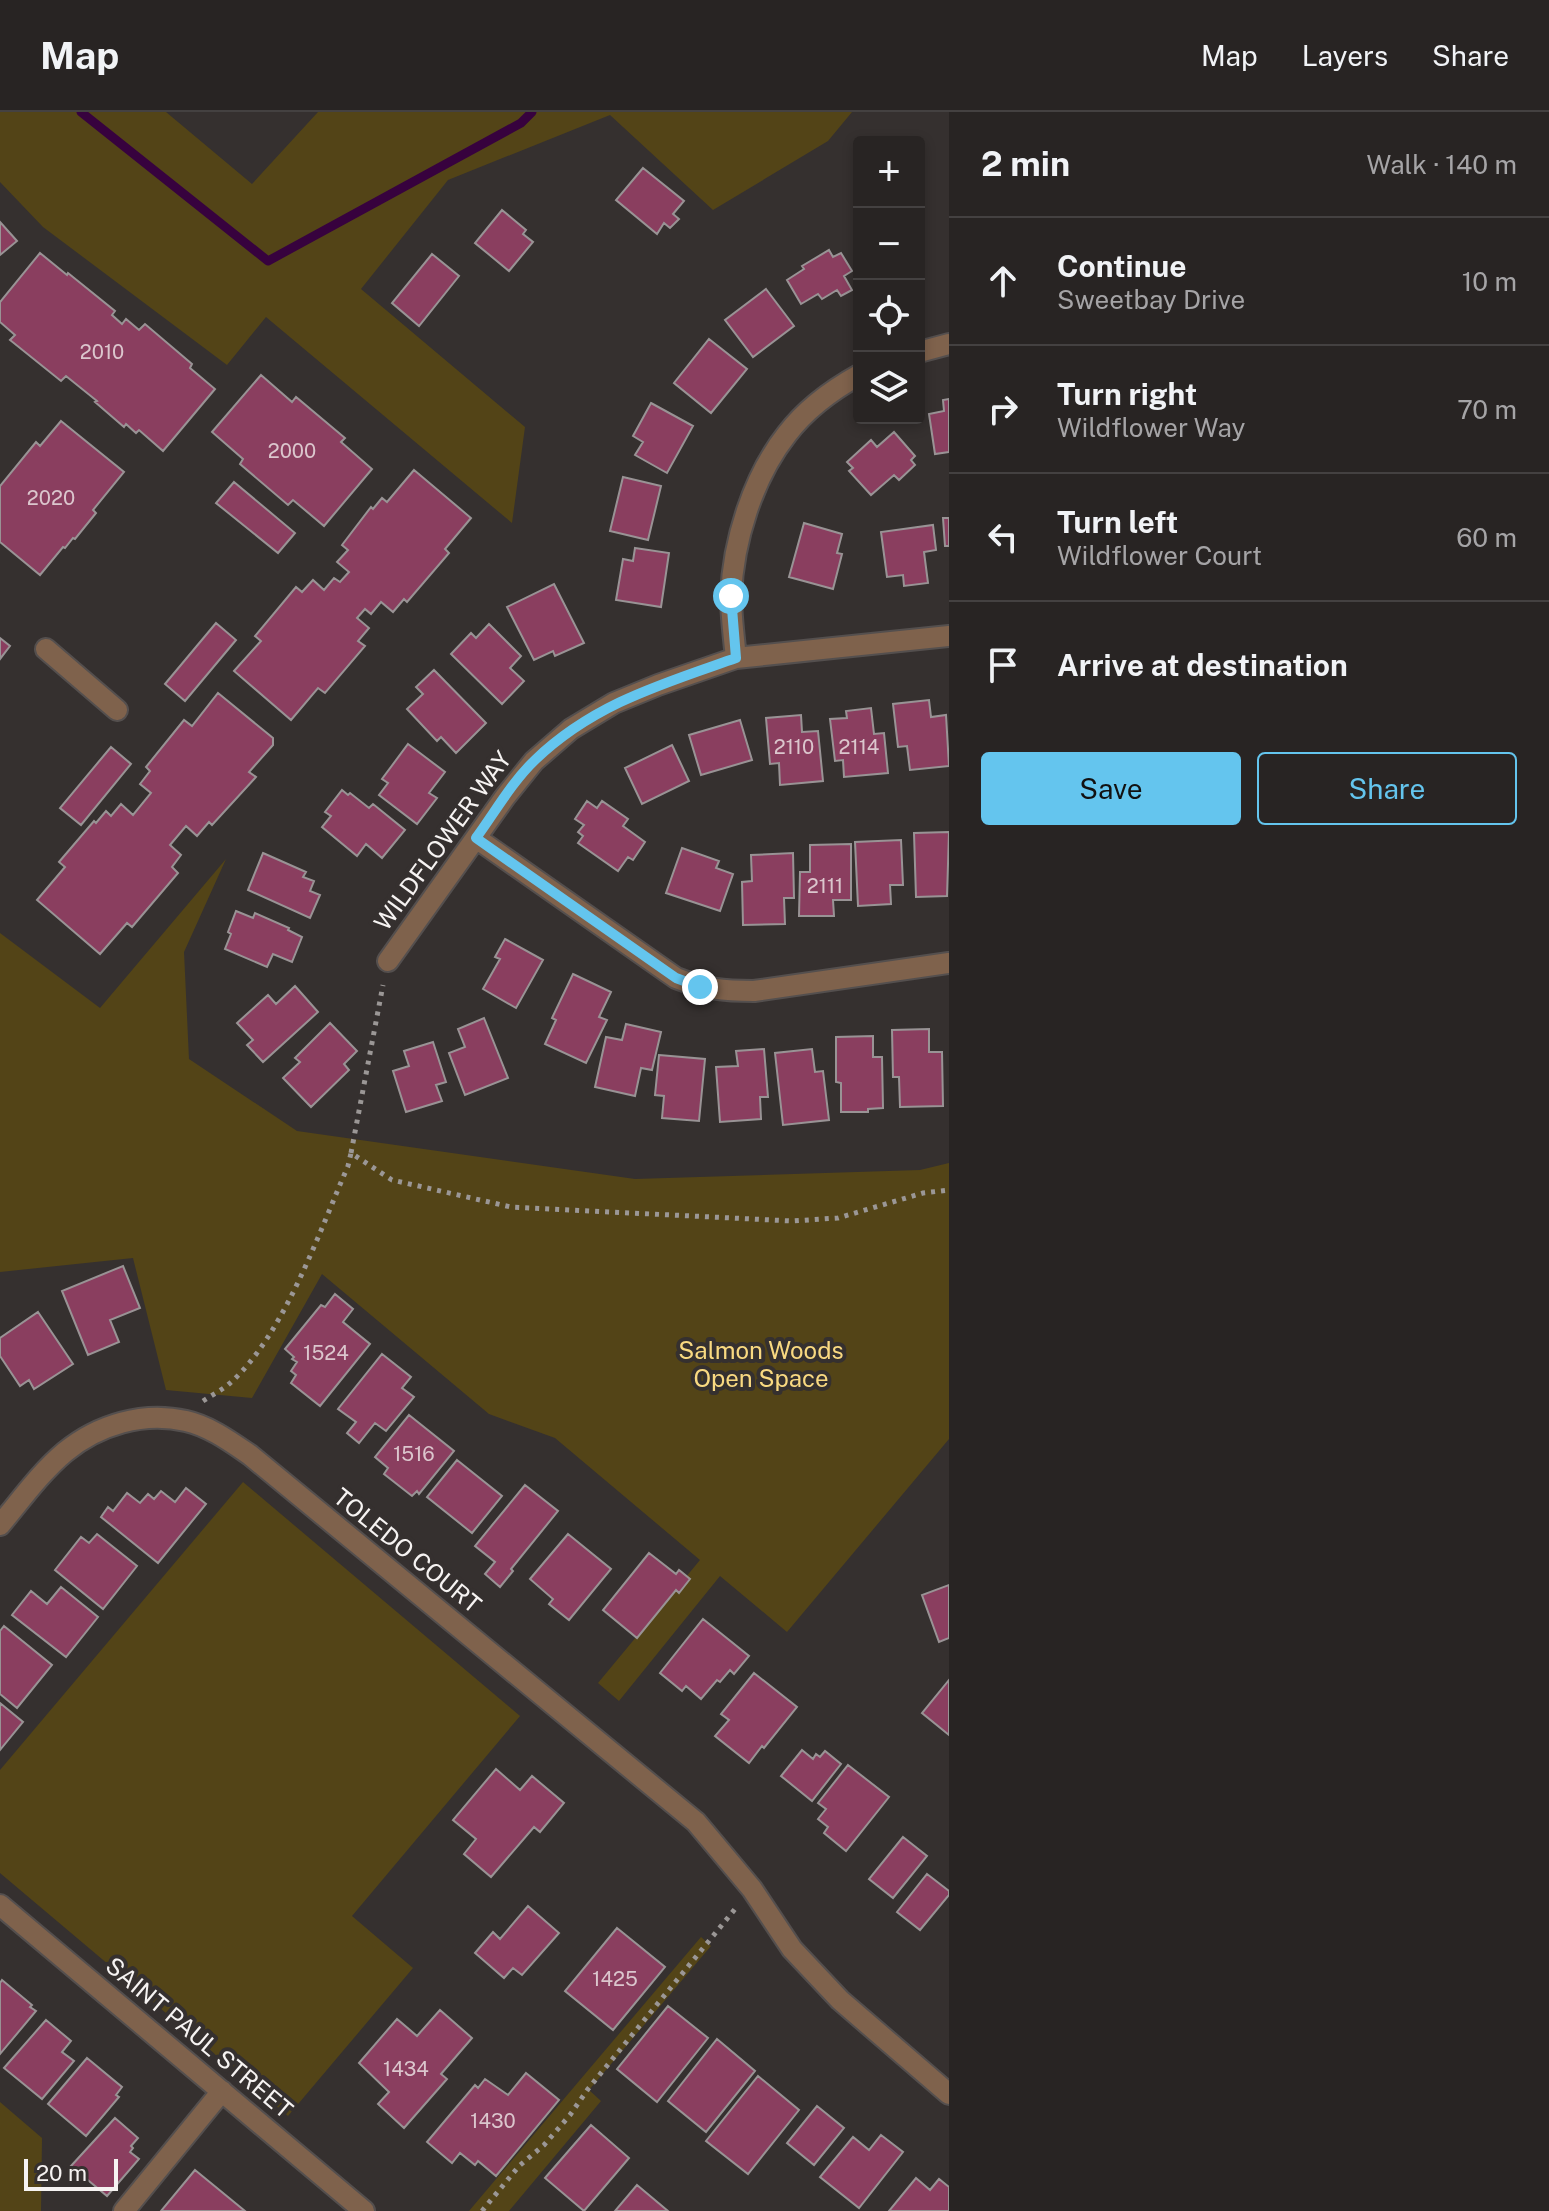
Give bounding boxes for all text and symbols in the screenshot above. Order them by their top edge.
text: Map [40,33,119,78]
text: Map [1201,39,1258,72]
text: Layers [1302,39,1388,72]
text: Share [1432,39,1509,72]
map controls [853,136,925,424]
button: + [853,136,925,208]
text: 2 min [981,144,1070,184]
text: Walk · 140 m [1367,149,1517,180]
button: − [853,208,925,280]
text: Continue [1057,248,1187,284]
icon: ahead [981,259,1025,303]
text: 10 m [1462,266,1517,297]
button: locate [853,280,925,352]
text: Sweetbay Drive [1057,284,1245,315]
house number: 2010 [80,340,124,364]
button: layers [853,352,925,424]
text: Turn right [1057,376,1197,412]
icon: right [981,387,1025,431]
text: 70 m [1457,394,1517,425]
text: Wildflower Way [1057,412,1245,443]
house number: 2000 [268,439,316,463]
house number: 2020 [27,486,75,510]
text: Turn left [1057,504,1178,540]
icon: left [981,515,1025,559]
text: 60 m [1456,522,1517,553]
text: Wildflower Court [1057,540,1262,571]
route start [713,578,749,614]
icon: arrive [981,643,1025,687]
text: Arrive at destination [1057,647,1348,683]
house number: 2110 [774,735,814,759]
house number: 2114 [839,735,879,759]
street label: WILDFLOWER WAY [368,745,517,935]
button: Save [981,752,1241,825]
button: Share [1257,752,1517,825]
house number: 2111 [807,874,843,898]
route end [682,969,718,1005]
park label: Salmon Woods Open Space [678,1336,844,1392]
house number: 1524 [303,1341,349,1365]
house number: 1516 [393,1442,435,1466]
street label: TOLEDO COURT [328,1482,487,1618]
street label: SAINT PAUL STREET [101,1951,299,2123]
house number: 1425 [592,1967,638,1991]
house number: 1434 [383,2057,429,2081]
house number: 1430 [470,2109,516,2133]
scale bar [24,2155,118,2191]
text: 20 m [36,2160,87,2186]

